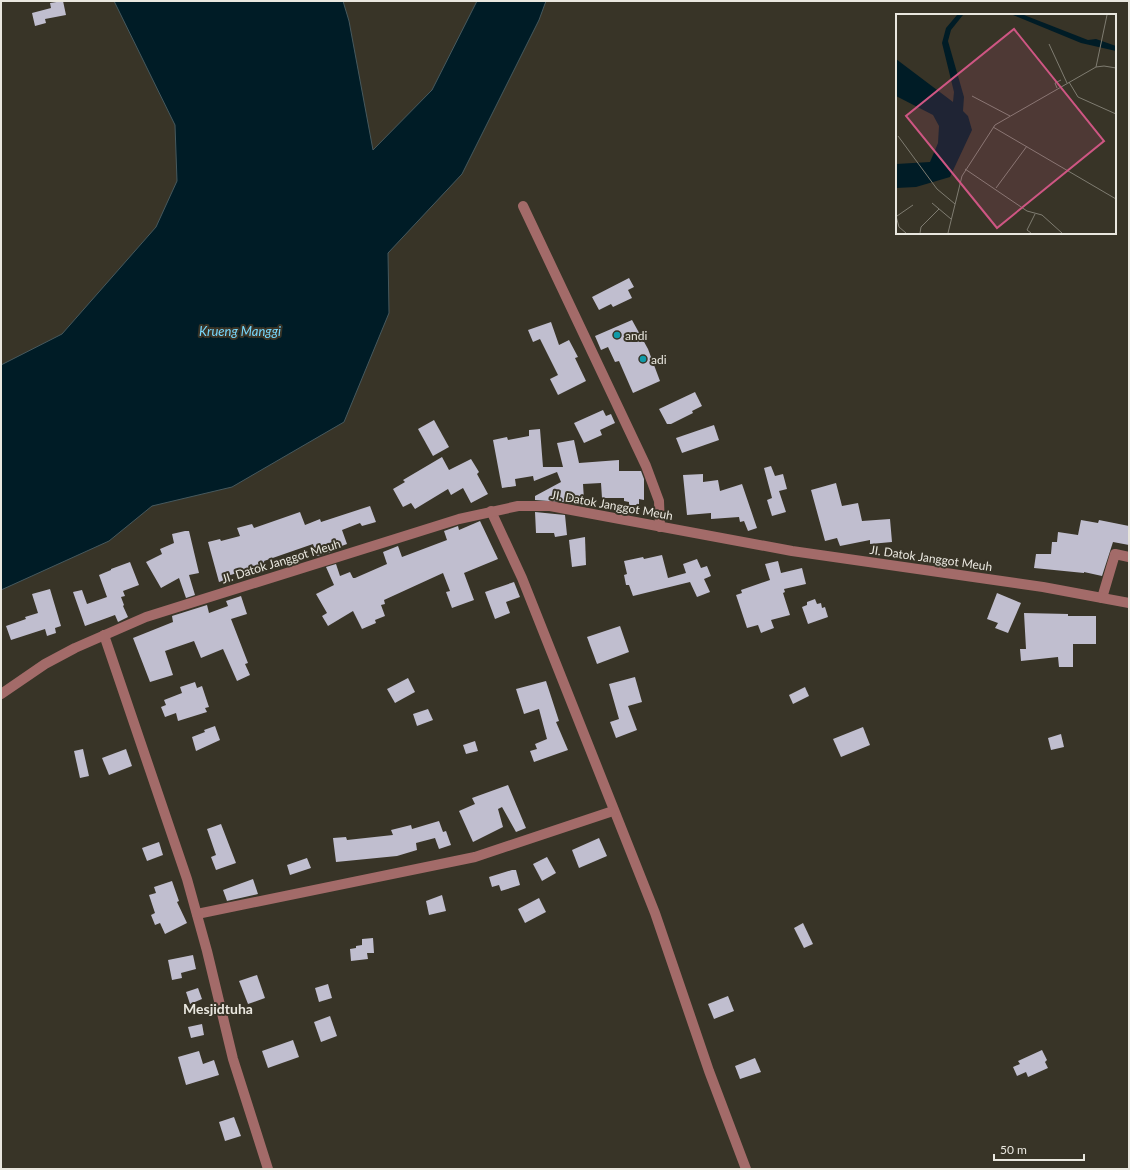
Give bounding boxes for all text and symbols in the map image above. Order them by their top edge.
inset map [896,14,1116,234]
water label: Krueng Manggi [199,323,281,339]
place label: andi [625,328,647,343]
marker: andi [612,330,622,340]
place label: adi [651,352,667,367]
marker: adi [638,354,648,364]
street label: JI. Datok Janggot Meuh [550,487,674,523]
street label: JI. Datok Janggot Meuh [220,536,342,586]
street label: JI. Datok Janggot Meuh [869,542,993,574]
district label: Mesjidtuha [183,1000,253,1017]
scale bar [994,1136,1084,1162]
text: 50 m [1000,1142,1027,1157]

